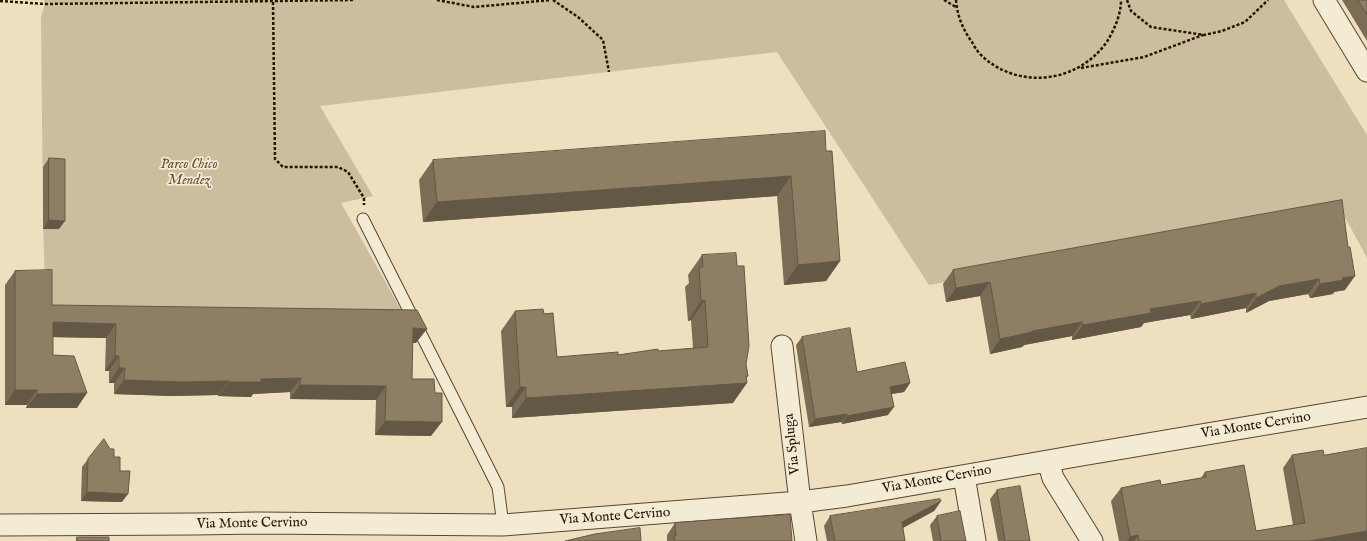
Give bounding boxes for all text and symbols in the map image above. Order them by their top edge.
park label: Parco Chico Mendez [160,157,218,190]
street label: Via Monte Cervino [1200,409,1312,443]
street label: Via Spluga [781,413,805,475]
street label: Via Monte Cervino [881,462,993,498]
street label: Via Monte Cervino [559,505,671,529]
street label: Via Monte Cervino [196,515,308,533]

